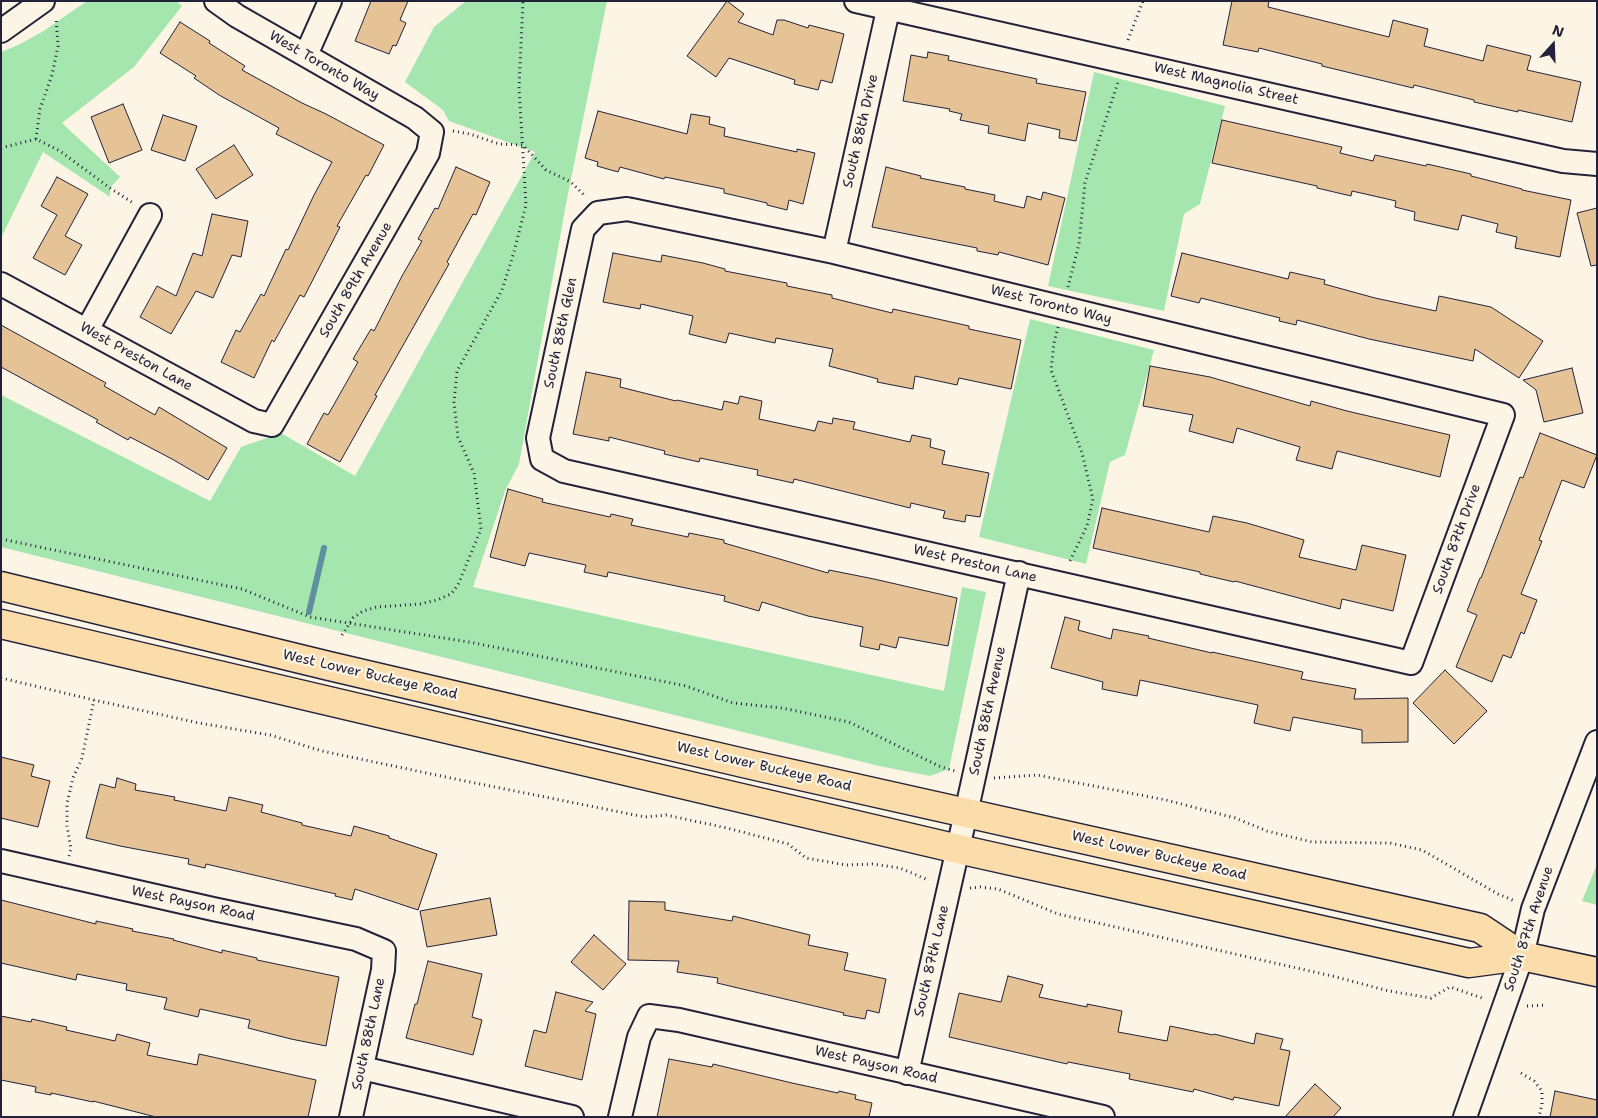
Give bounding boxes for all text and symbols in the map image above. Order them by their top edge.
north arrow [1528,20,1578,70]
text: N [1550,21,1566,41]
street label: West Toronto Way [266,28,382,104]
street label: West Magnolia Street [1152,59,1300,109]
street label: South 88th Drive [840,72,882,190]
street label: South 89th Avenue [316,219,396,341]
street label: South 88th Glen [541,276,581,390]
street label: West Toronto Way [989,282,1113,328]
street label: West Preston Lane [77,319,195,395]
street label: South 87th Drive [1429,482,1485,596]
street label: West Preston Lane [912,542,1038,586]
street label: South 88th Avenue [966,645,1010,777]
street label: West Lower Buckeye Road [281,647,459,703]
street label: West Lower Buckeye Road [675,739,853,795]
street label: West Lower Buckeye Road [1070,828,1248,884]
street label: South 87th Avenue [1501,864,1557,994]
street label: West Payson Road [130,883,256,925]
street label: South 87th Lane [911,904,953,1018]
street label: South 88th Lane [349,976,389,1092]
street label: West Payson Road [813,1043,939,1087]

